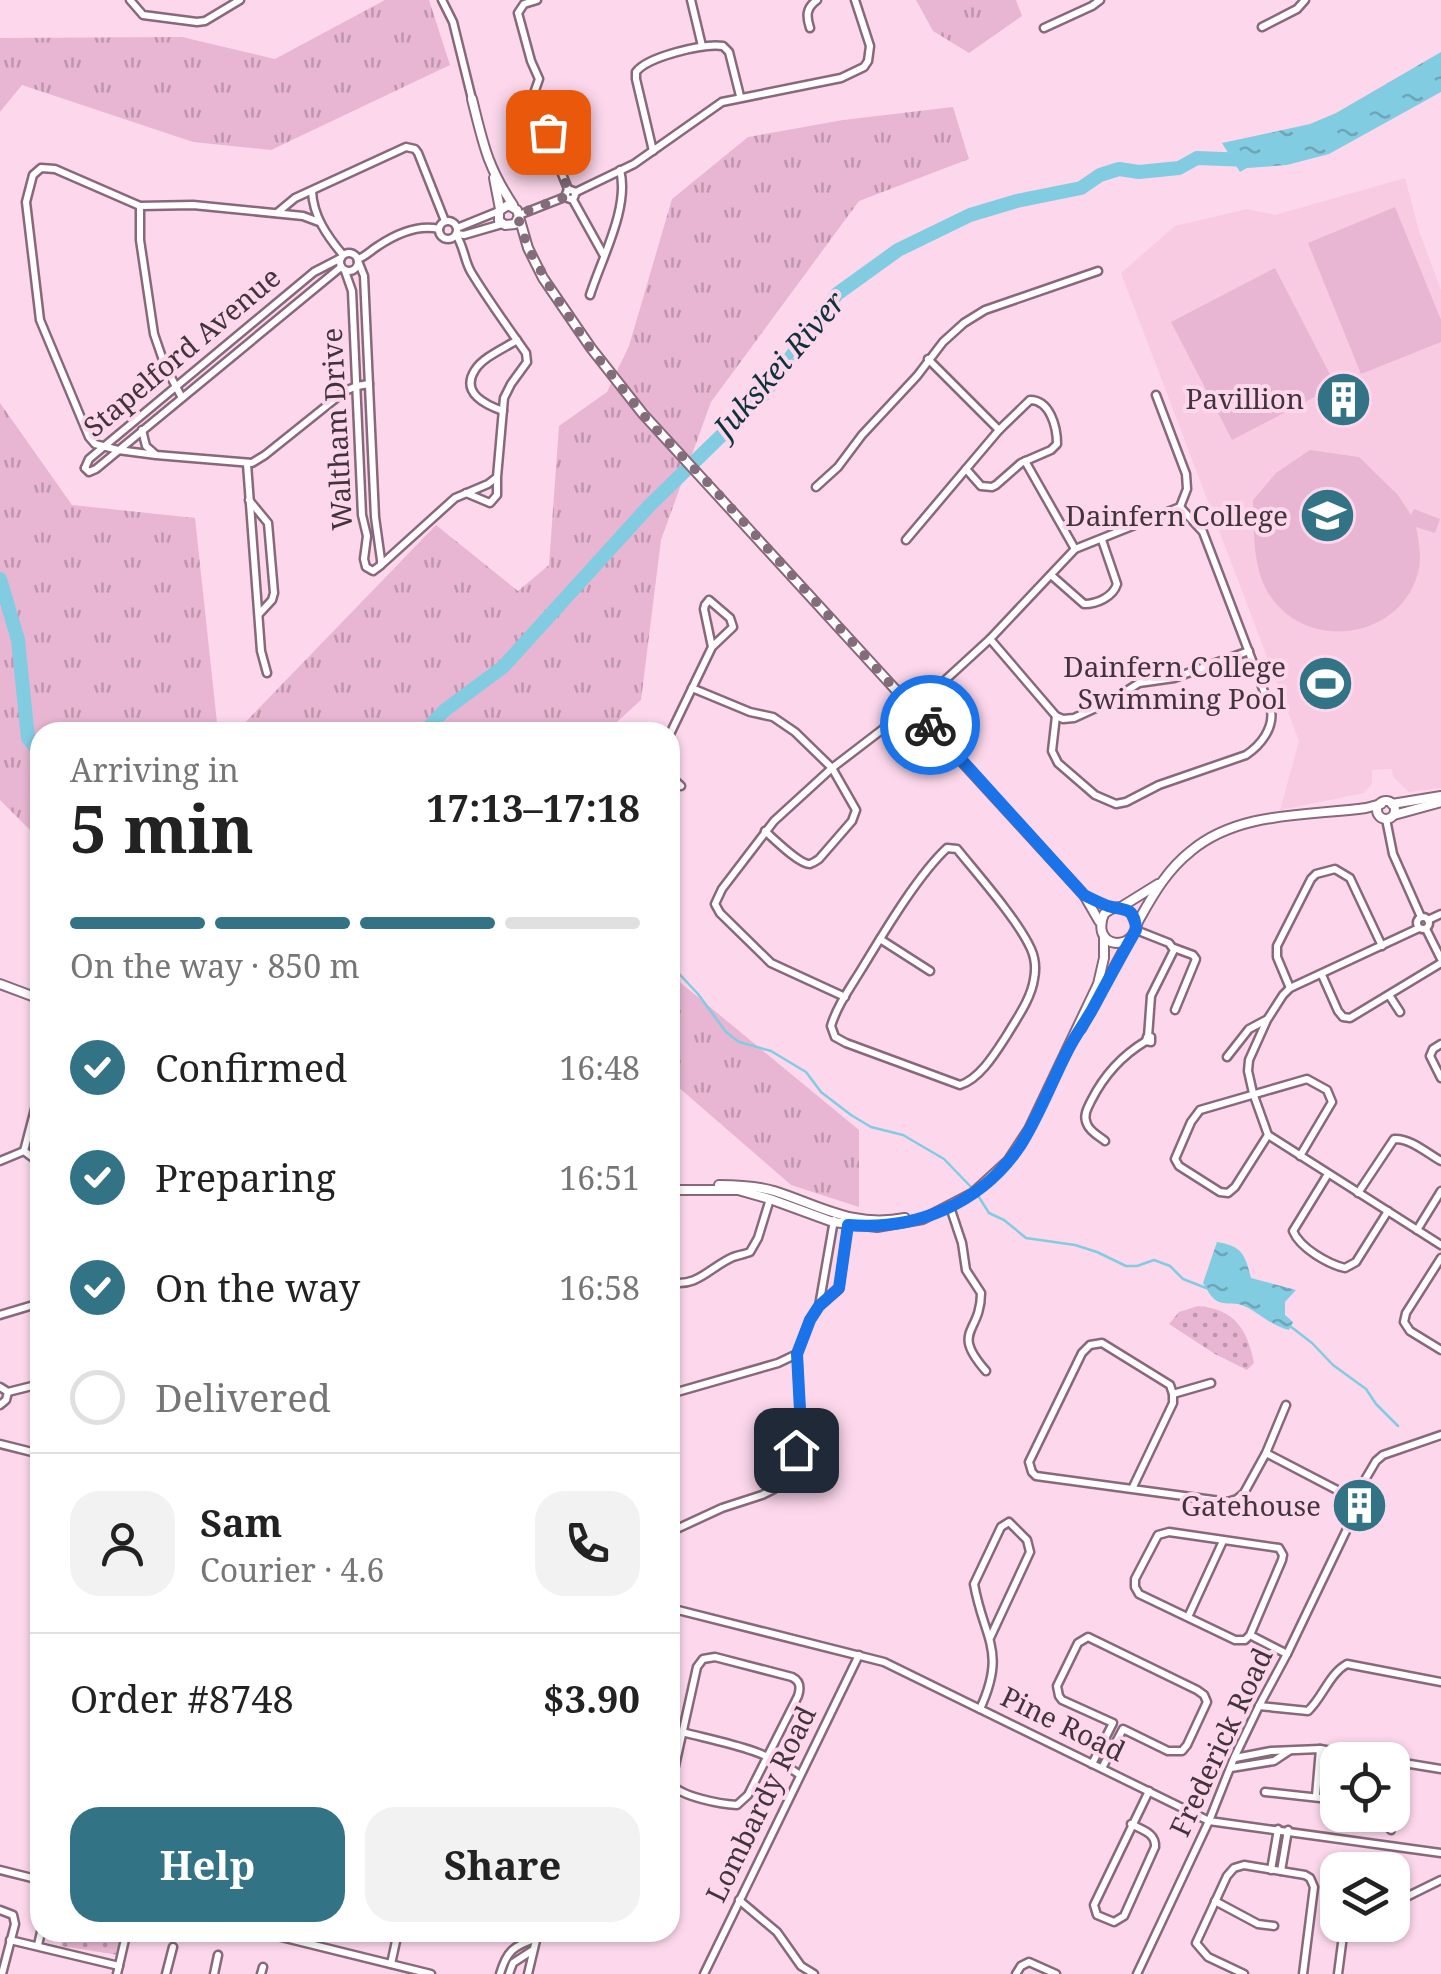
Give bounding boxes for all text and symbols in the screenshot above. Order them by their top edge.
pin [506,90,591,175]
icon: bag [521,105,576,160]
street label: Stapelford Avenue [75,258,288,445]
water label: Jukskei River [700,281,855,450]
street label: Waltham Drive [312,327,360,531]
building icon: Pavillion [1313,369,1373,429]
place label: Pavillion [1186,379,1304,417]
school or university icon: Dainfern College [1297,486,1357,546]
place label: Dainfern College [1065,496,1288,534]
place label: Dainfern College Swimming Pool [1063,647,1286,717]
sports icon: Dainfern College Swimming Pool [1295,653,1355,713]
courier [880,675,980,775]
icon: bike [903,698,958,753]
text: Arriving in [70,748,239,791]
text: 17:13–17:18 [426,781,640,833]
text: 5 min [70,784,254,872]
text: On the way · 850 m [70,944,360,987]
icon: check [70,1040,125,1095]
text: Confirmed [155,1041,347,1093]
text: 16:48 [559,1046,640,1089]
icon: check [70,1150,125,1205]
text: Preparing [155,1151,336,1203]
text: 16:51 [559,1156,640,1199]
icon: check [70,1260,125,1315]
text: On the way [155,1261,360,1313]
text: 16:58 [559,1266,640,1309]
text: Delivered [155,1371,331,1423]
pin [754,1408,839,1493]
icon: home [769,1423,824,1478]
building icon: Gatehouse [1330,1476,1390,1536]
place label: Gatehouse [1181,1486,1321,1524]
button: person [70,1491,175,1596]
button: phone [535,1491,640,1596]
text: Sam [200,1496,282,1548]
text: Courier · 4.6 [200,1548,384,1591]
street label: Frederick Road [1160,1641,1280,1842]
text: Order #8748 [70,1672,294,1724]
text: $3.90 [543,1672,640,1724]
street label: Pine Road [995,1677,1132,1769]
street label: Lombardy Road [696,1699,824,1908]
map controls [1320,1742,1410,1942]
button: locate [1320,1742,1410,1832]
button: Help [70,1807,345,1922]
button: Share [365,1807,640,1922]
button: layers [1320,1852,1410,1942]

